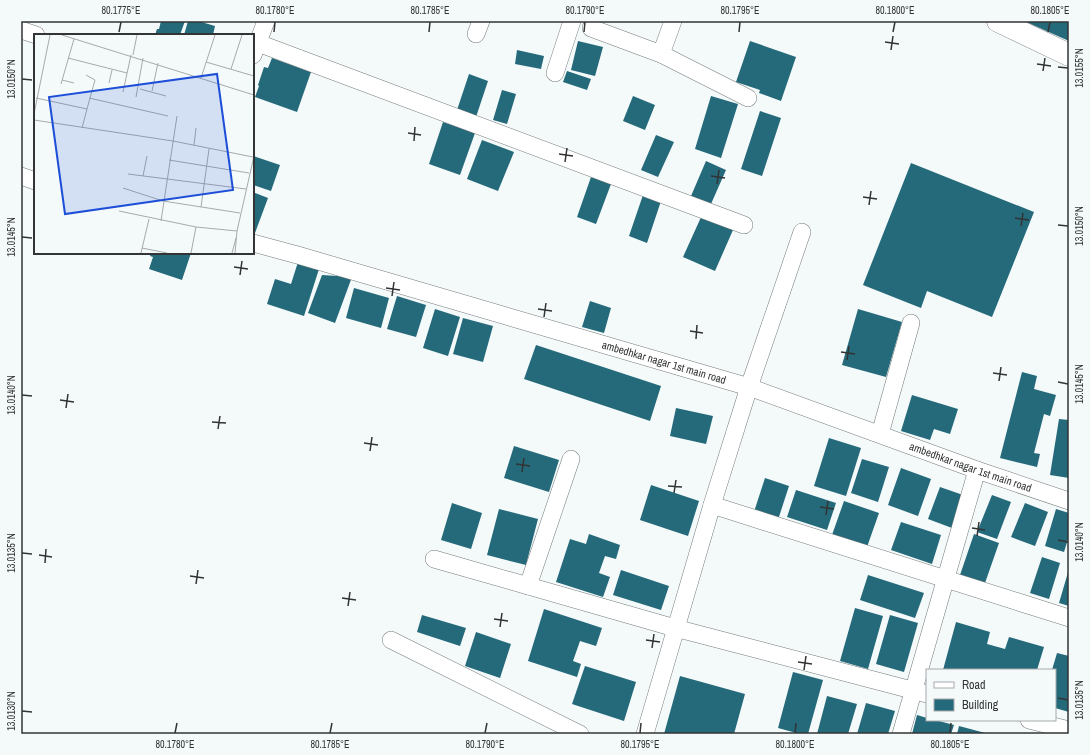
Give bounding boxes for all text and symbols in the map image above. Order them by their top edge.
text: 80.1775°E [101,4,141,17]
text: 80.1780°E [255,4,295,17]
text: 80.1785°E [410,4,450,17]
text: 80.1790°E [565,4,605,17]
text: 80.1795°E [720,4,760,17]
text: 80.1800°E [875,4,915,17]
text: 80.1805°E [1030,4,1070,17]
inset map [34,34,254,254]
text: 13.0155°N [1073,48,1086,88]
text: 13.0150°N [5,59,18,99]
text: 13.0150°N [1073,206,1086,246]
text: 13.0145°N [5,217,18,257]
street label: ambedhkar nagar 1st main road [600,337,728,387]
text: 13.0145°N [1073,364,1086,404]
text: 13.0140°N [5,375,18,415]
street label: ambedhkar nagar 1st main road [907,439,1033,495]
text: 13.0140°N [1073,522,1086,562]
text: 13.0135°N [5,533,18,573]
legend [926,669,1056,721]
text: Road [962,677,986,693]
text: 13.0135°N [1073,680,1086,720]
text: 13.0130°N [5,691,18,731]
text: Building [962,697,999,713]
text: 80.1780°E [155,738,195,751]
text: 80.1785°E [310,738,350,751]
text: 80.1790°E [465,738,505,751]
text: 80.1795°E [620,738,660,751]
text: 80.1800°E [775,738,815,751]
text: 80.1805°E [930,738,970,751]

